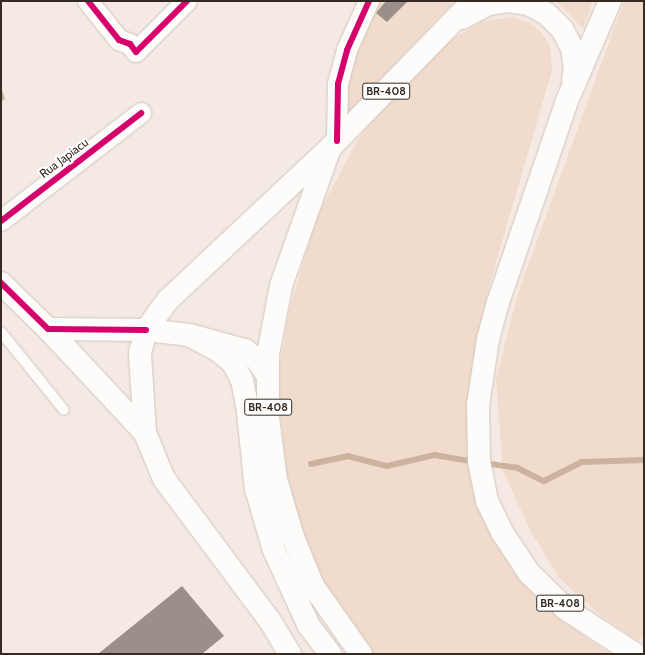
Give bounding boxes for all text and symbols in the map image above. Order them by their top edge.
road number: BR-408 [362,82,410,100]
street label: Rua Japiacu [37,135,91,181]
road number: BR-408 [244,398,292,416]
road number: BR-408 [536,594,584,612]

